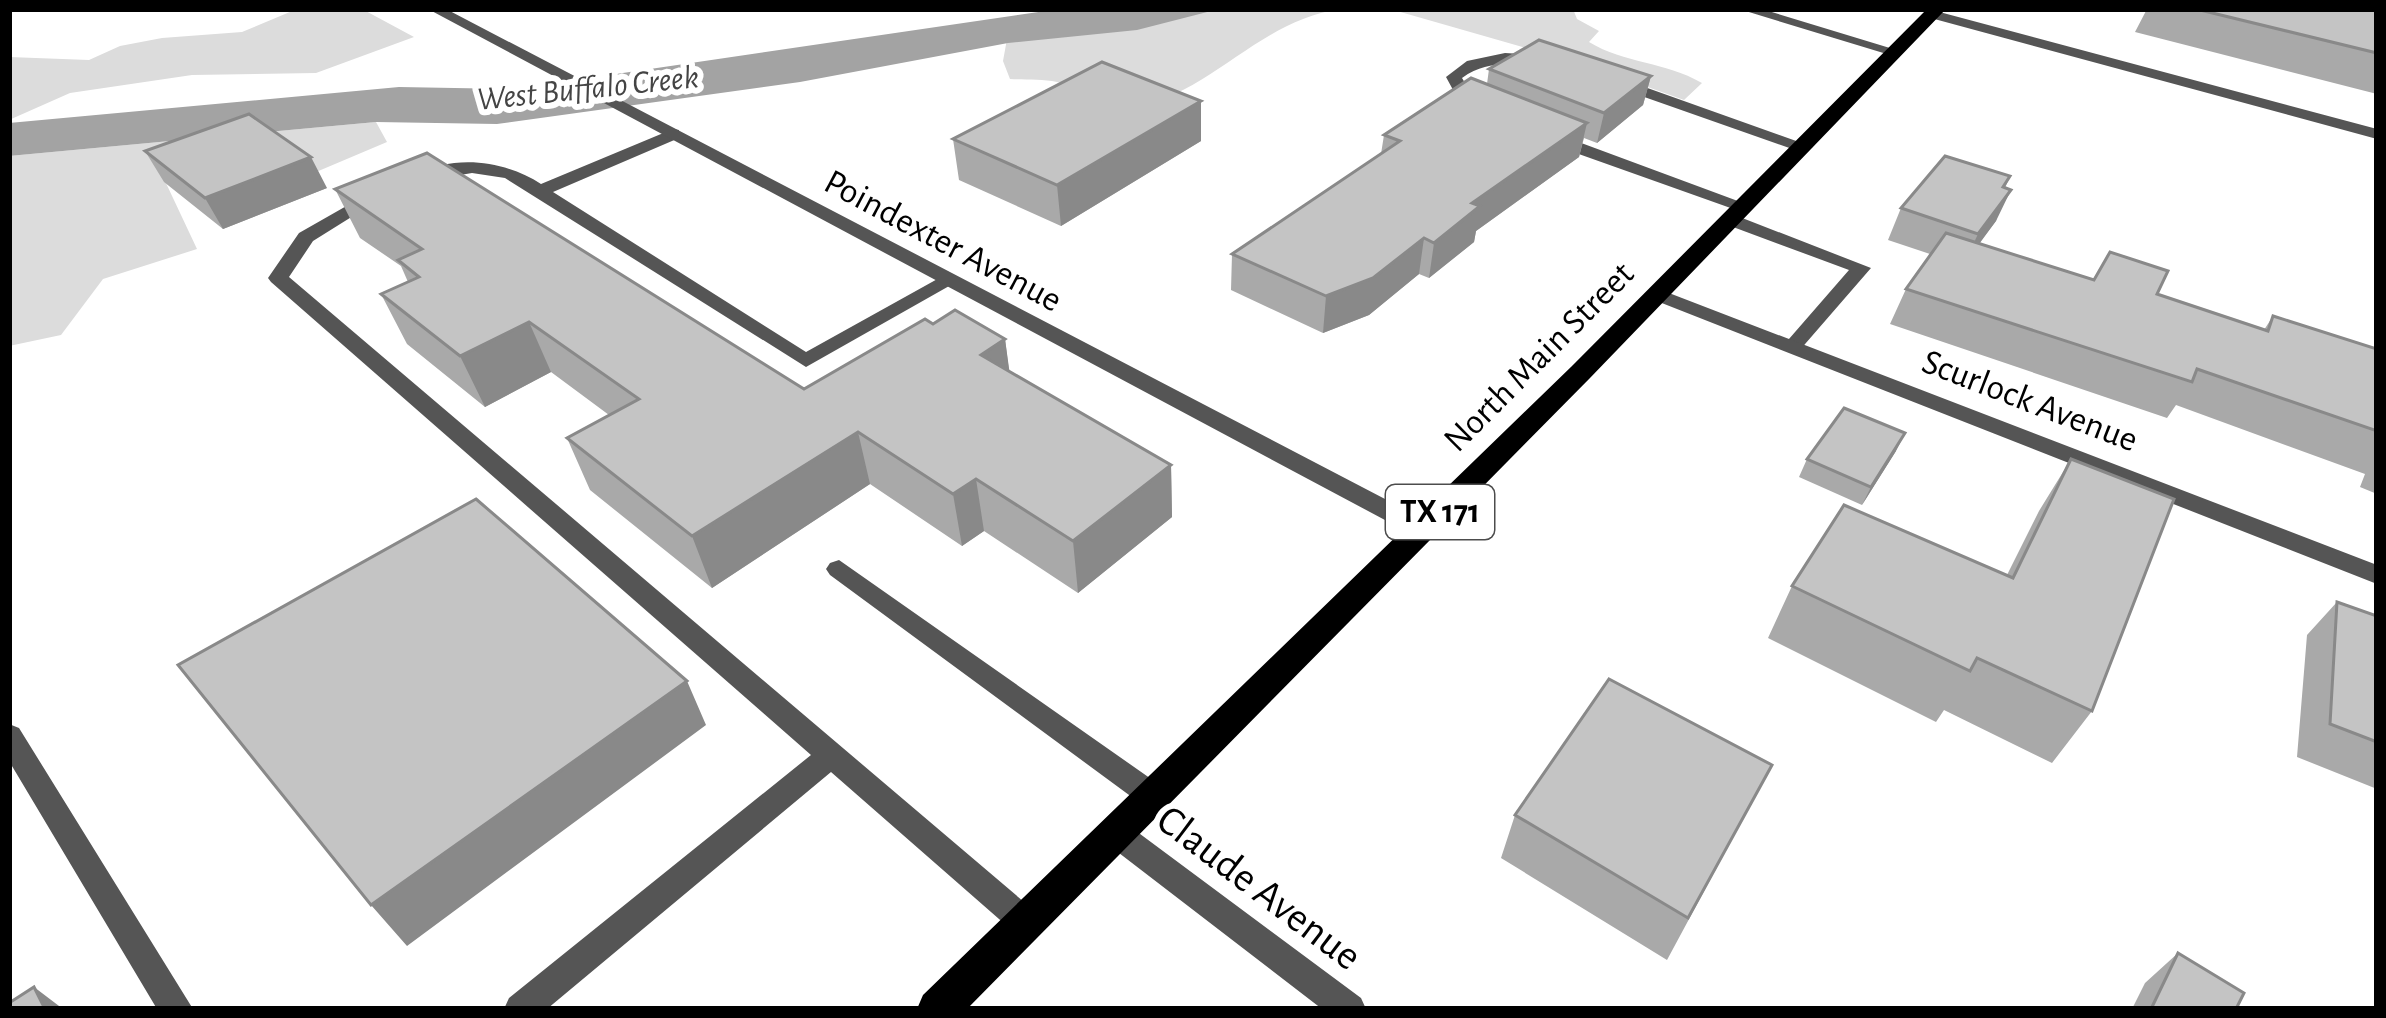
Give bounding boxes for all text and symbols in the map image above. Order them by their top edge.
water label: West Buffalo Creek [476,61,700,117]
street label: Poindexter Avenue [818,163,1068,319]
street label: North Main Street [1437,255,1641,459]
street label: Scurlock Avenue [1917,343,2143,459]
road number: TX 171 [1386,485,1494,539]
street label: Claude Avenue [1149,798,1369,978]

